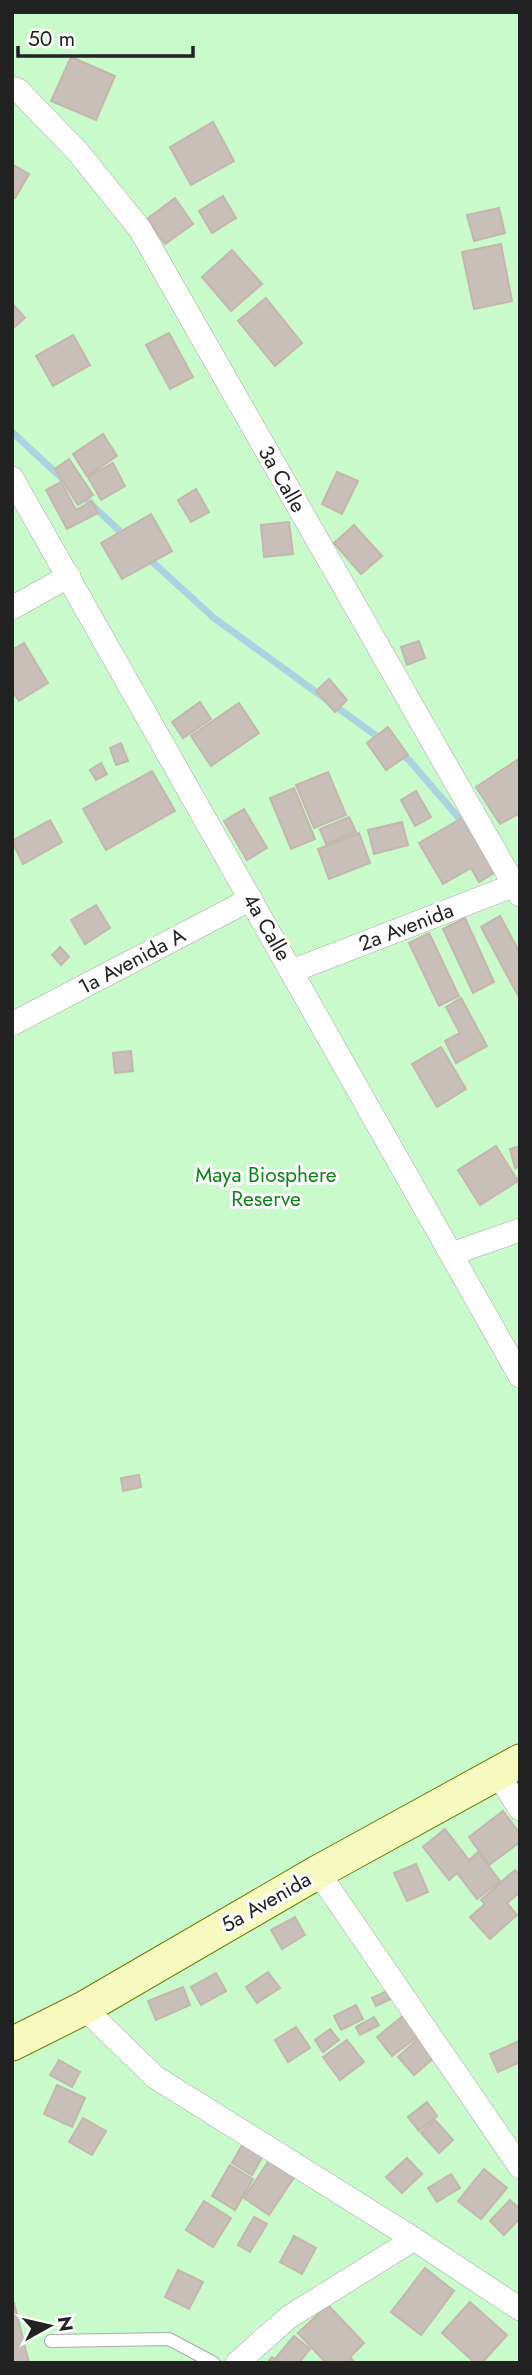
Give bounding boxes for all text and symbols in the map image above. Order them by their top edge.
scale bar [18,14,192,58]
text: 50 m [28,24,75,54]
street label: 3a Calle [251,440,313,518]
street label: 4a Calle [236,888,298,967]
street label: 2a Avenida [354,895,458,959]
street label: 1a Avenida A [73,920,191,1002]
park label: Maya Biosphere Reserve [195,1160,337,1214]
street label: 5a Avenida [215,1864,317,1940]
north arrow [14,2291,84,2361]
text: N [51,2314,80,2333]

